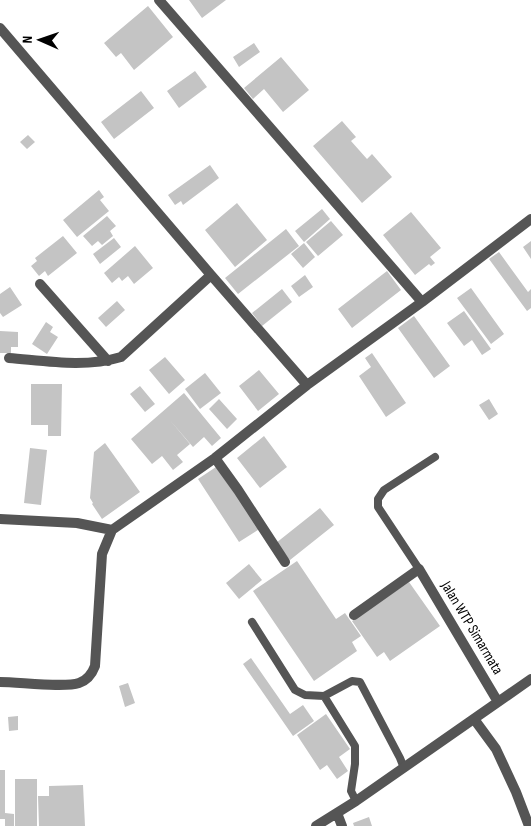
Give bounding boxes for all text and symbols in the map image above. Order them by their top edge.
north arrow [15,15,65,65]
text: N [19,36,36,44]
street label: Jalan WTP Simarmata [436,577,507,678]

